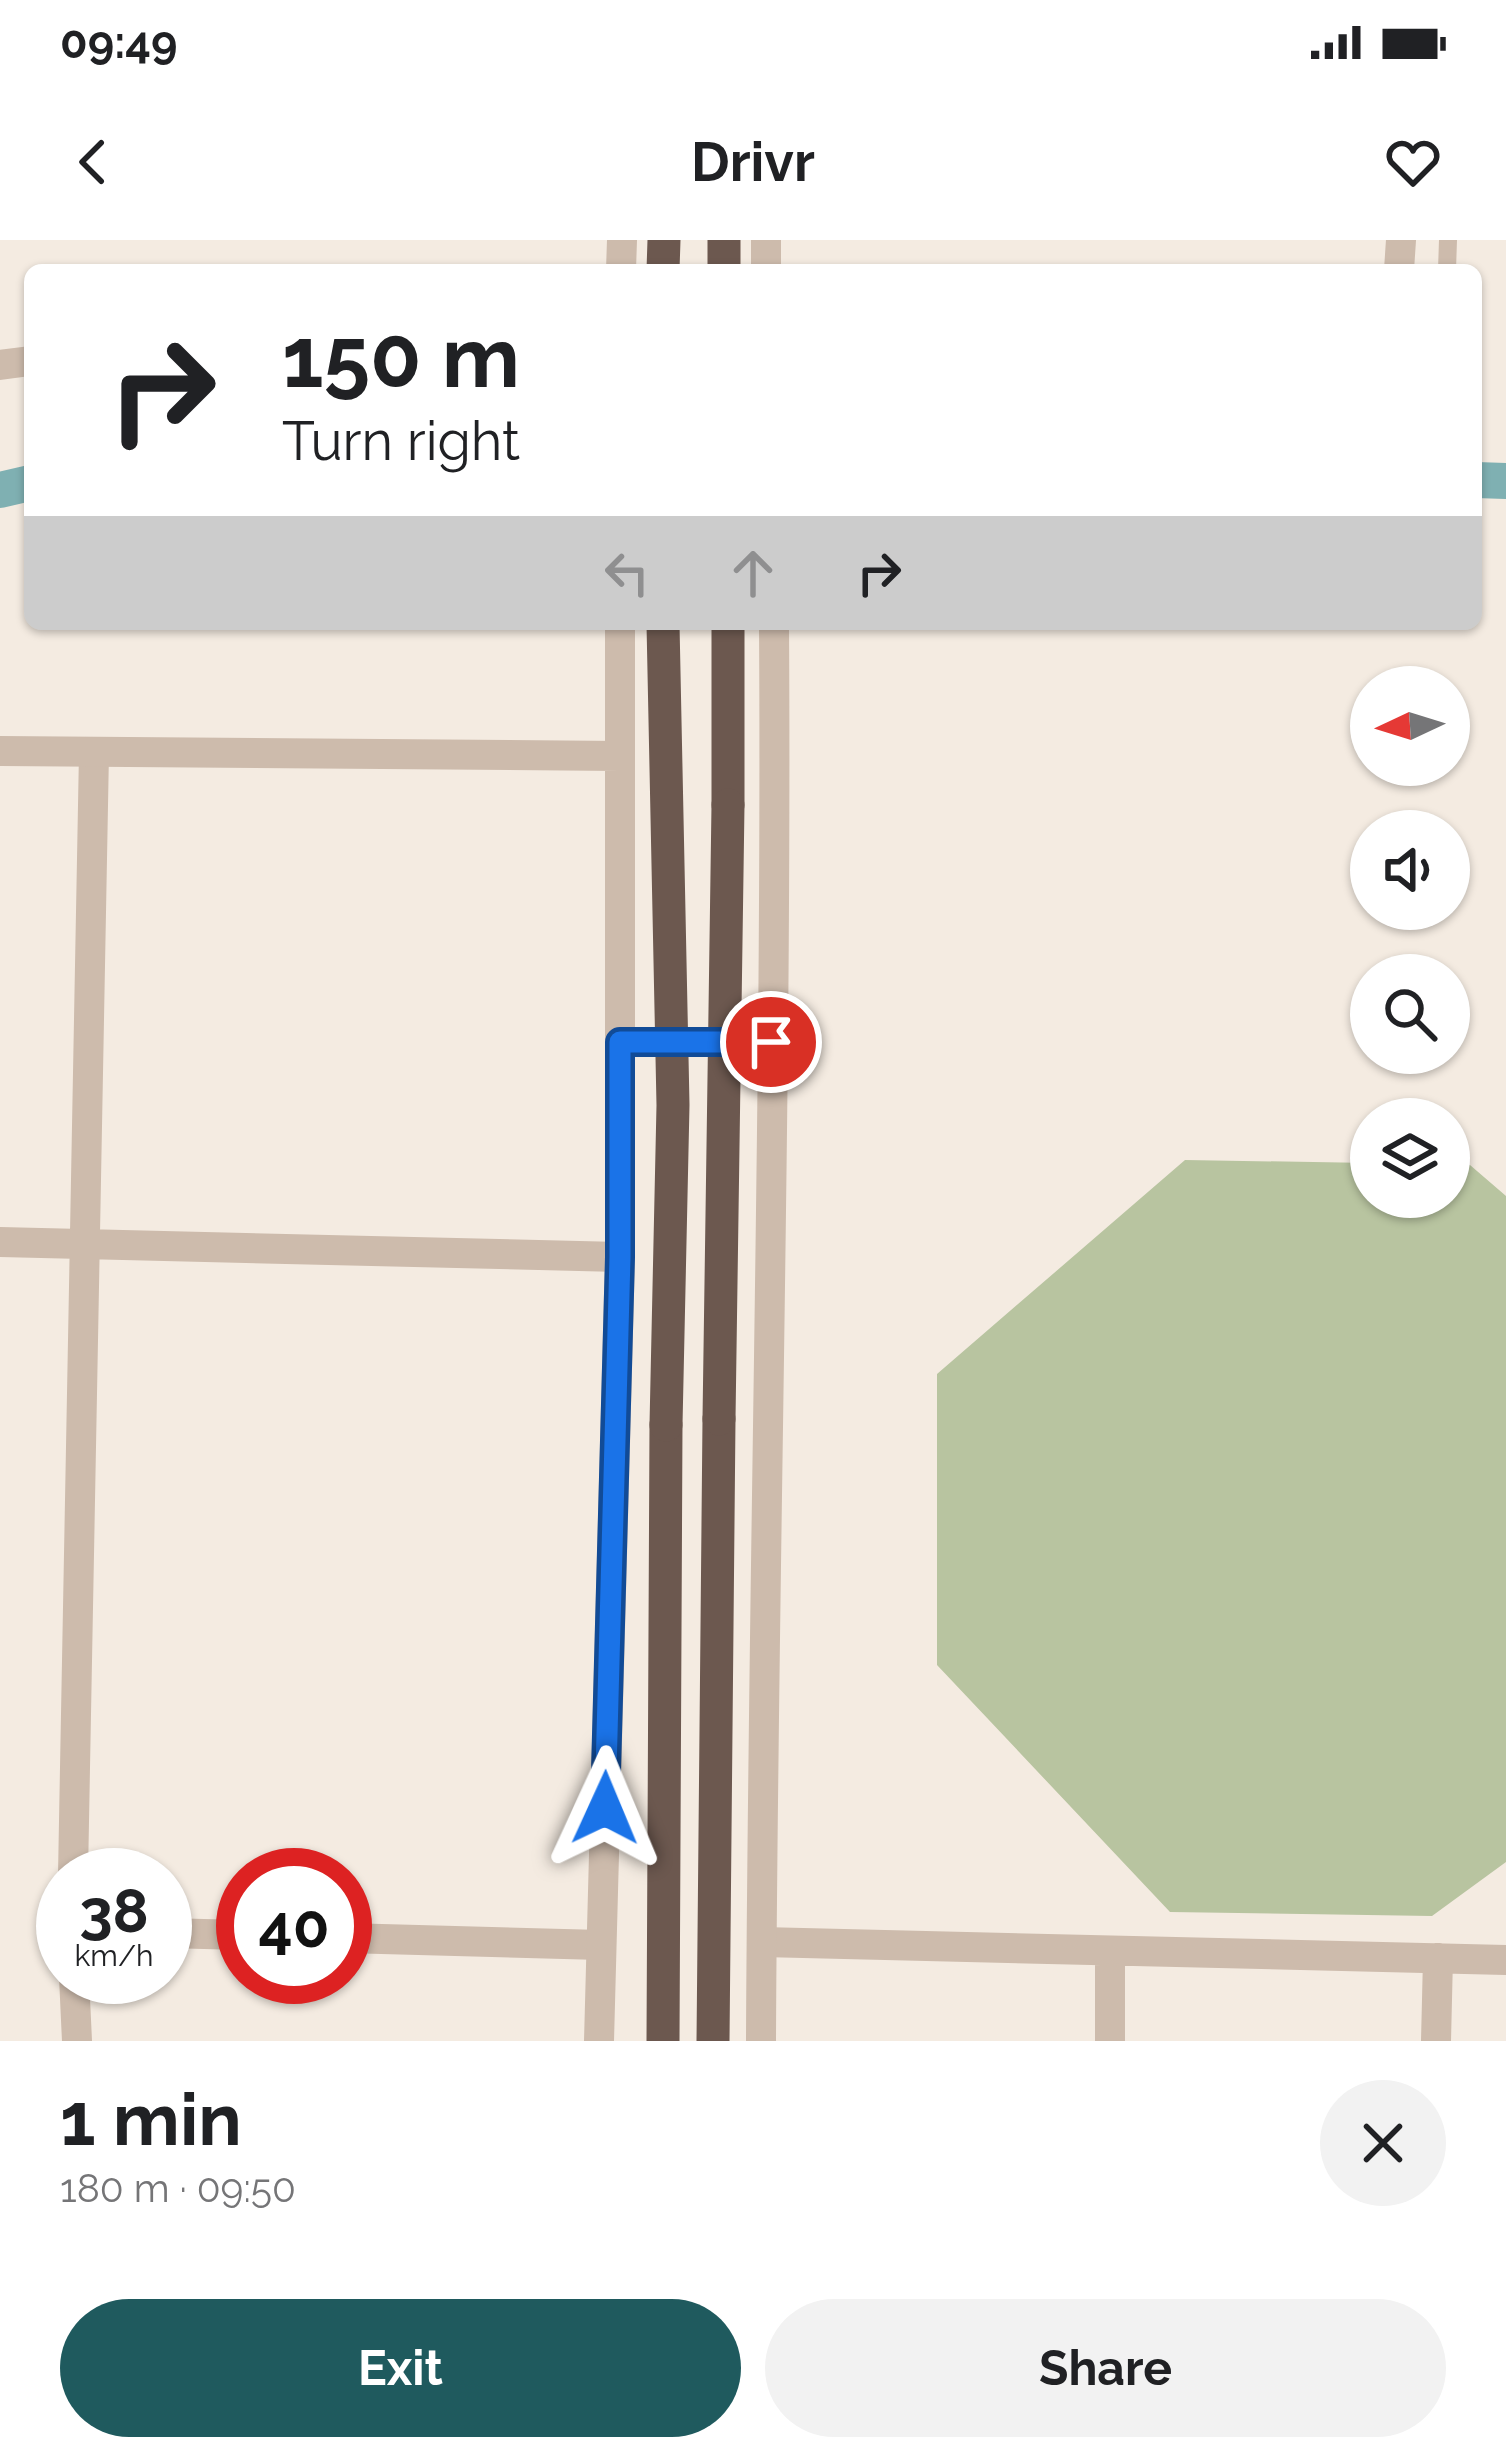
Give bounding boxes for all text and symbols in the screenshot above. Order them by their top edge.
text: 09:49 [60,16,177,69]
icon: back [60,129,126,195]
icon: heart [1380,129,1446,195]
text: Drivr [691,130,815,194]
text: 150 m [282,308,520,407]
icon: right [84,312,240,468]
text: Turn right [282,409,520,473]
icon: left [594,540,660,606]
icon: ahead [720,540,786,606]
icon: right [846,540,912,606]
north arrow [1350,666,1470,786]
map controls [1350,666,1470,1218]
button: sound [1350,810,1470,930]
button: search [1350,954,1470,1074]
pin [720,991,822,1093]
icon: arrive [738,1009,804,1075]
button: layers [1350,1098,1470,1218]
position arrow [542,1745,668,1871]
speed limit sign: 40 [216,1848,372,2004]
text: 38 [79,1876,149,1946]
text: km/h [74,1938,154,1973]
text: 1 min [60,2077,242,2162]
button: close [1320,2080,1446,2206]
text: 180 m · 09:50 [60,2165,296,2211]
button: Exit [60,2299,741,2437]
button: Share [765,2299,1446,2437]

